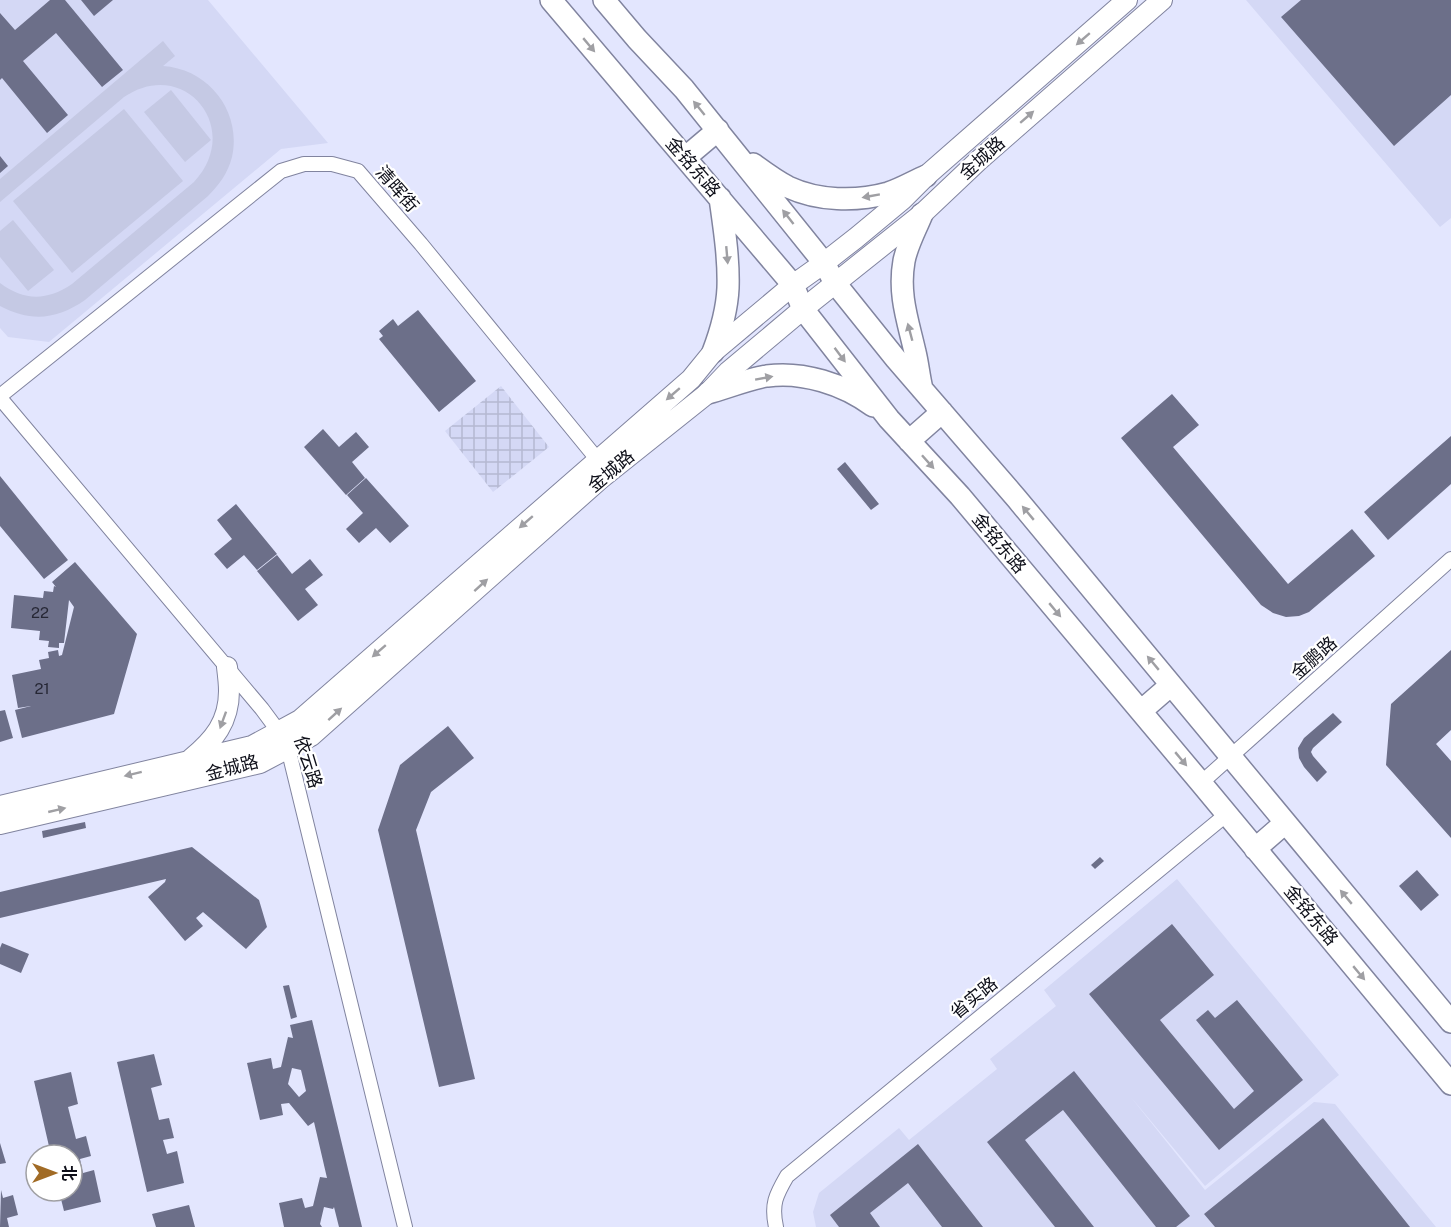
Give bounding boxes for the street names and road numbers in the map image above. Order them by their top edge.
street label: 金城路 [955,132,1009,183]
street label: 金铭东路 [662,133,725,201]
street label: 清晖街 [372,161,423,216]
street label: 金城路 [583,445,638,496]
street label: 金铭东路 [968,508,1031,577]
street label: 金鹏路 [1287,632,1341,683]
street label: 依云路 [291,733,326,791]
street label: 金城路 [203,750,261,785]
street label: 金铭东路 [1280,880,1343,949]
street label: 省实路 [946,972,1001,1023]

